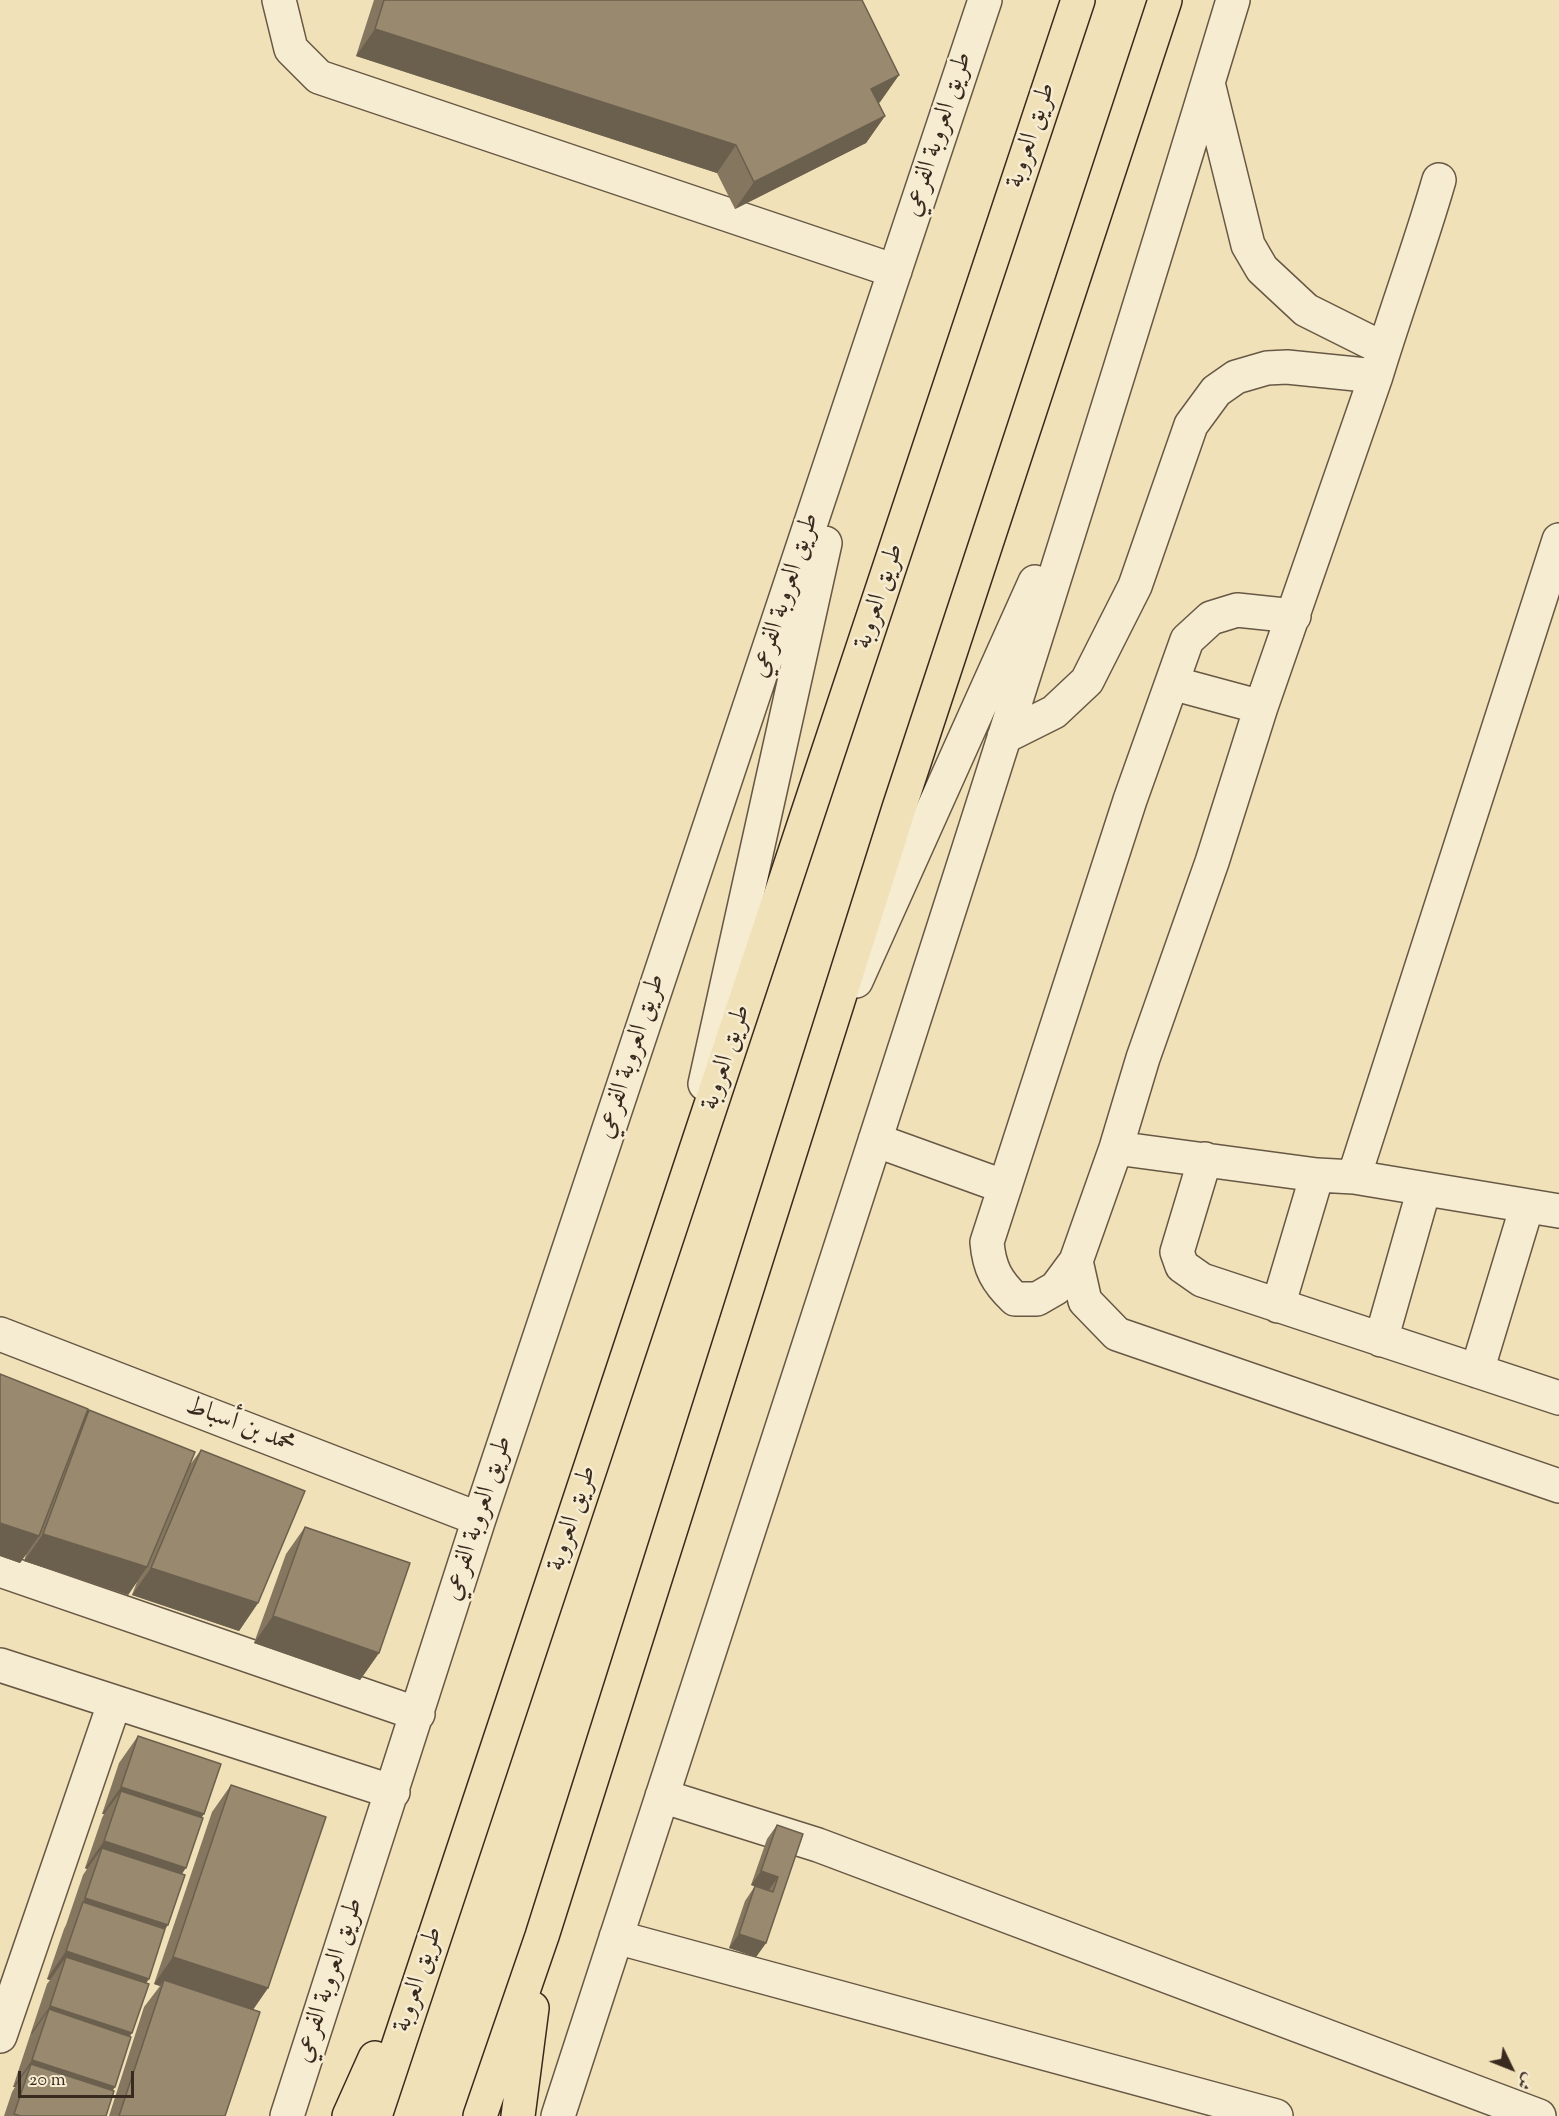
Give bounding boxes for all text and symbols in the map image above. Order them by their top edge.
street label: طريق العروبة الفرعي [899,49,981,221]
street label: طريق العروبة [1001,79,1065,193]
street label: طريق العروبة الفرعي [746,510,828,682]
street label: طريق العروبة [849,540,913,654]
street label: طريق العروبة الفرعي [592,971,674,1143]
street label: طريق العروبة [696,1001,760,1115]
street label: محمد بن أسباط [181,1392,299,1462]
street label: طريق العروبة الفرعي [439,1433,521,1605]
street label: طريق العروبة [542,1462,606,1576]
street label: طريق العروبة الفرعي [290,1895,372,2067]
street label: طريق العروبة [388,1923,452,2037]
north arrow [1481,2038,1541,2098]
scale bar [21,2059,136,2097]
text: ش [1511,2067,1538,2094]
text: 20 m [29,2068,66,2094]

